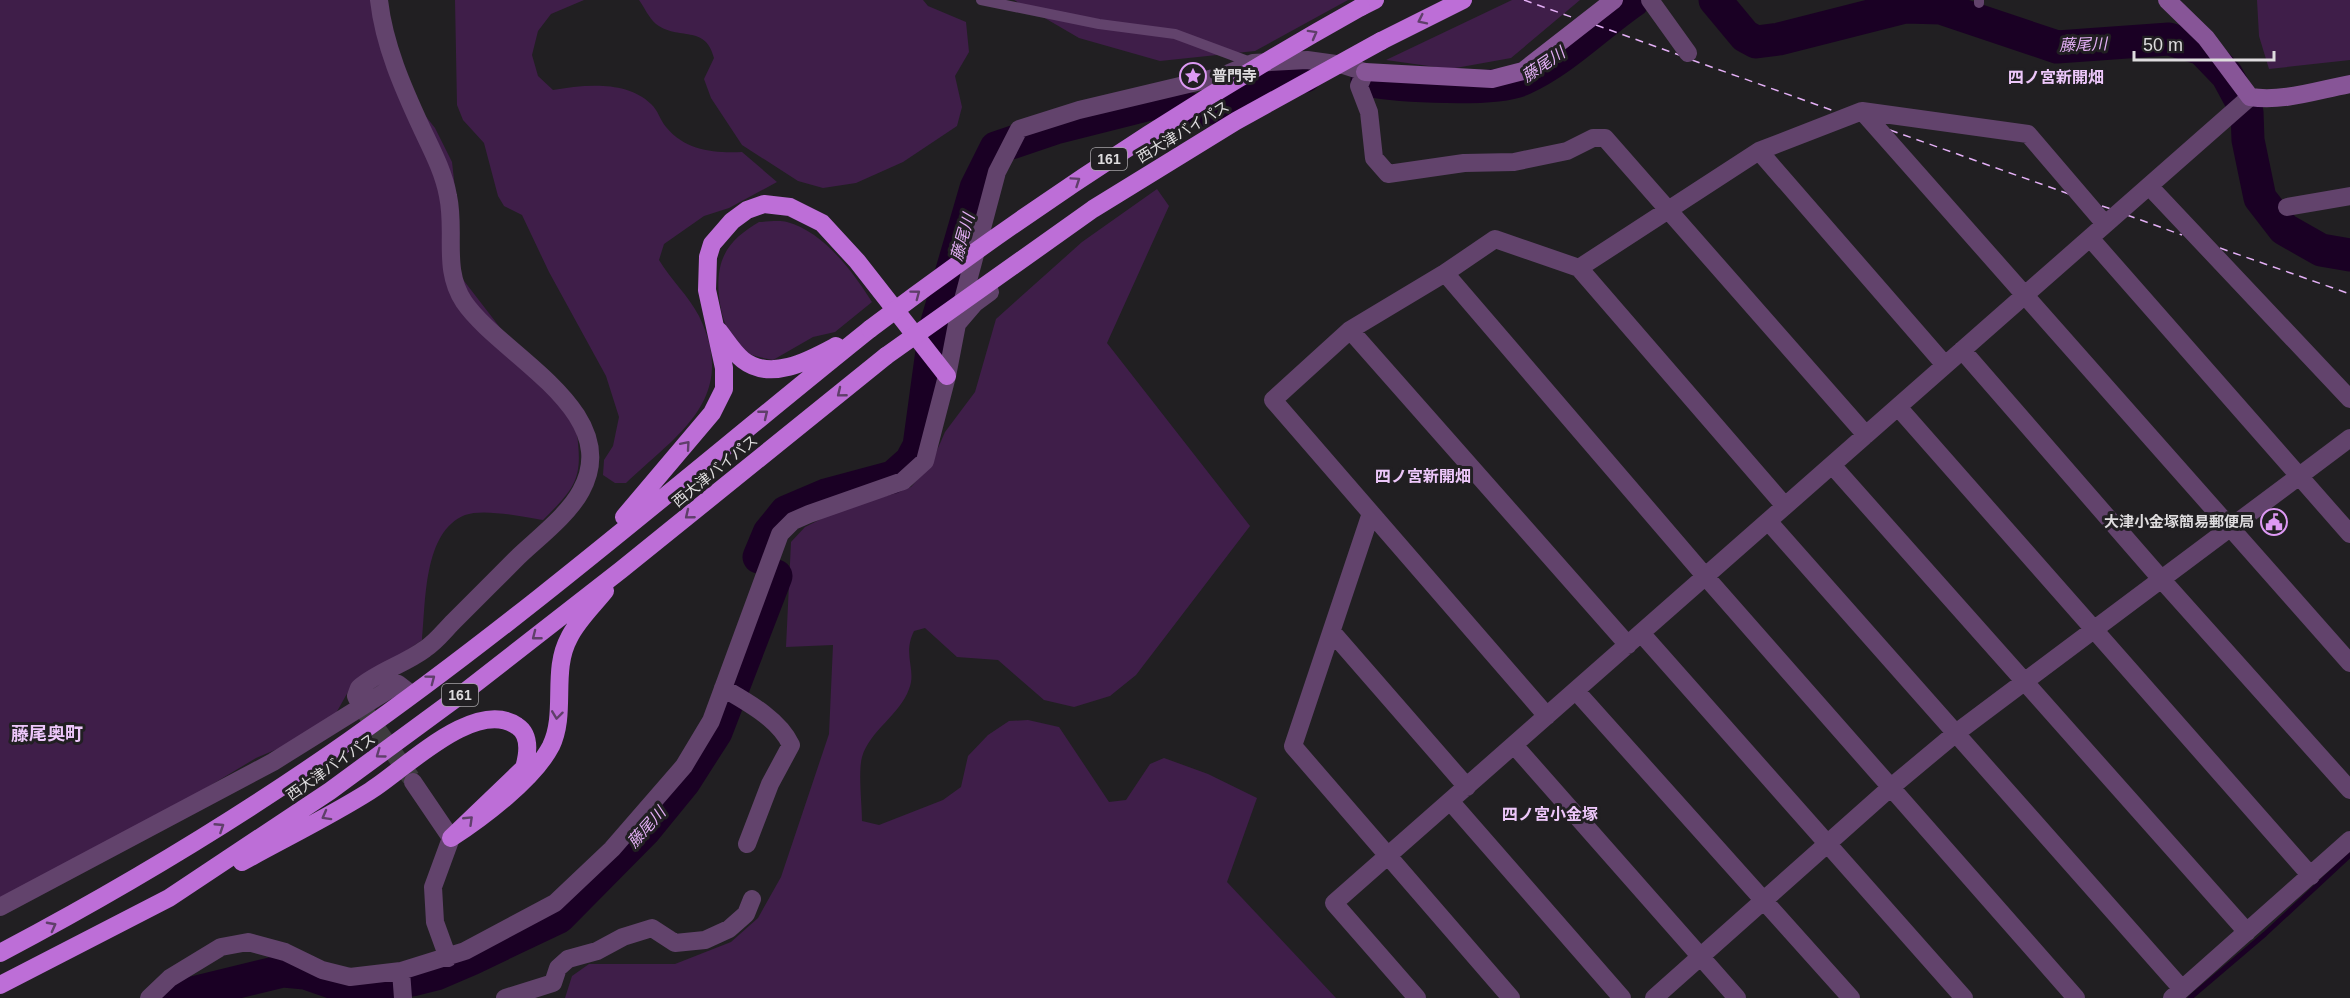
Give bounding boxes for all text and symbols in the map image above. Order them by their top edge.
one-way arrow [1417,13,1428,25]
scale bar [2134,24,2274,62]
one-way arrow [1307,30,1317,41]
water label: 藤尾川 [2059,35,2109,54]
text: 50 m [2143,35,2183,55]
water label: 藤尾川 [1519,43,1570,85]
place icon: 普門寺 [1178,61,1208,91]
place label: 普門寺 [1212,67,1257,84]
district label: 四ノ宮新開畑 [2008,69,2104,86]
street label: 西大津バイパス [1133,97,1232,166]
road number: 161 [1091,148,1127,170]
one-way arrow [1069,177,1080,188]
water label: 藤尾川 [948,210,978,263]
one-way arrow [910,290,921,301]
one-way arrow [836,385,847,396]
one-way arrow [758,410,769,421]
street label: 西大津バイパス [669,431,761,510]
one-way arrow [679,441,690,452]
district label: 四ノ宮新開畑 [1375,468,1471,485]
public building icon: 大津小金塚簡易郵便局 [2259,507,2289,537]
one-way arrow [685,508,696,519]
place label: 大津小金塚簡易郵便局 [2104,513,2254,530]
one-way arrow [532,629,543,640]
one-way arrow [425,675,436,686]
road number: 161 [442,684,478,706]
one-way arrow [551,710,563,719]
district label: 藤尾奥町 [11,724,83,744]
street label: 西大津バイパス [283,730,378,804]
one-way arrow [376,747,387,758]
water label: 藤尾川 [624,802,670,851]
district label: 四ノ宮小金塚 [1502,806,1598,823]
one-way arrow [322,809,332,820]
one-way arrow [463,816,473,827]
one-way arrow [213,823,224,834]
one-way arrow [45,922,56,933]

